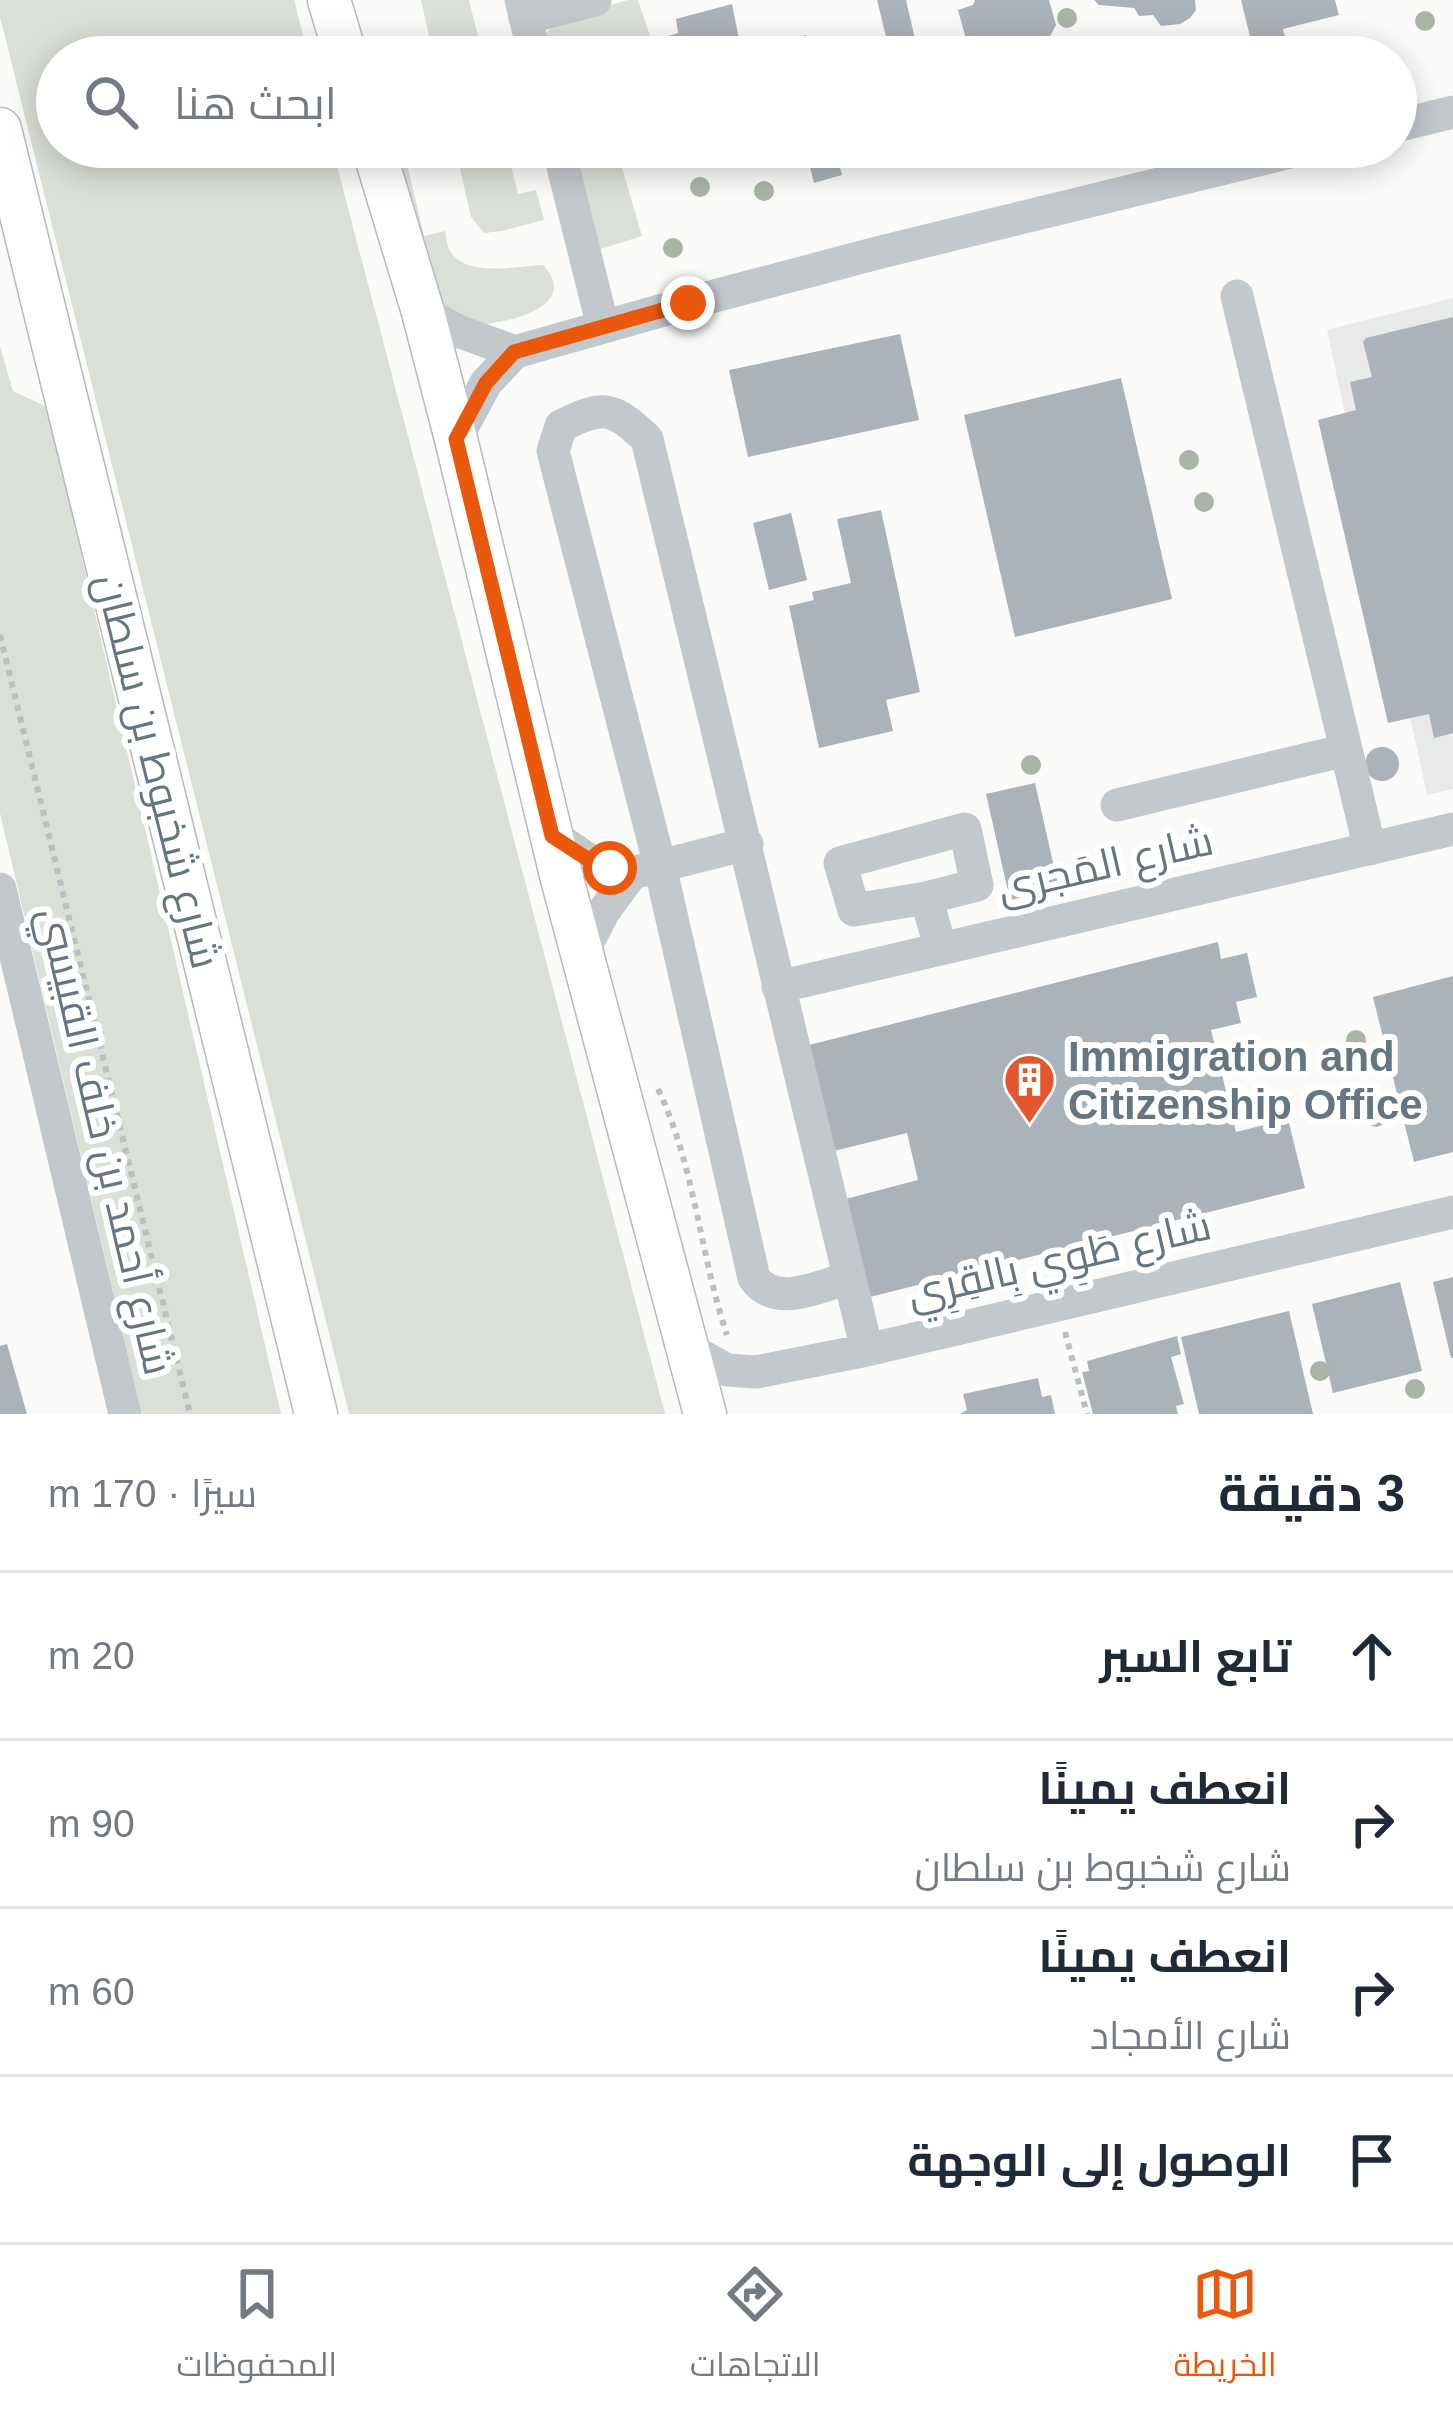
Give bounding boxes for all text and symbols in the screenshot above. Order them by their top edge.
search box [36,36,1417,168]
icon: search [78,69,144,135]
text: ابحث هنا [174,78,337,129]
route end [661,276,715,330]
street label: شارع شخبوط بن سلطان [82,569,230,974]
street label: شارع المَجرى [993,816,1218,916]
route start [583,841,637,895]
street label: شارع أحمد بن خلف القبيسي [23,902,186,1381]
place label: Immigration and Citizenship Office [1068,1033,1423,1128]
building icon: Immigration and Citizenship Office [1001,1052,1057,1126]
street label: شارع طَوِي بِالقِرِي [903,1201,1217,1326]
text: 3 دقيقة [1218,1465,1405,1522]
text: سيرًا · 170 m [48,1472,257,1515]
icon: ahead [1339,1623,1405,1689]
text: تابع السير [1100,1631,1291,1682]
text: 20 m [48,1634,135,1677]
text: انعطف يمينًا [1039,1763,1291,1814]
icon: right [1339,1791,1405,1857]
text: 90 m [48,1802,135,1845]
text: شارع شخبوط بن سلطان [915,1846,1291,1889]
text: انعطف يمينًا [1039,1931,1291,1982]
icon: right [1339,1959,1405,2025]
text: 60 m [48,1970,135,2013]
text: شارع الأمجاد [1090,2014,1291,2057]
icon: arrive [1339,2127,1405,2193]
text: الوصول إلى الوجهة [907,2135,1291,2186]
tab: المحفوظات [176,2261,337,2395]
tab: الاتجاهات [690,2261,821,2395]
tab: الخريطة [1174,2261,1277,2395]

